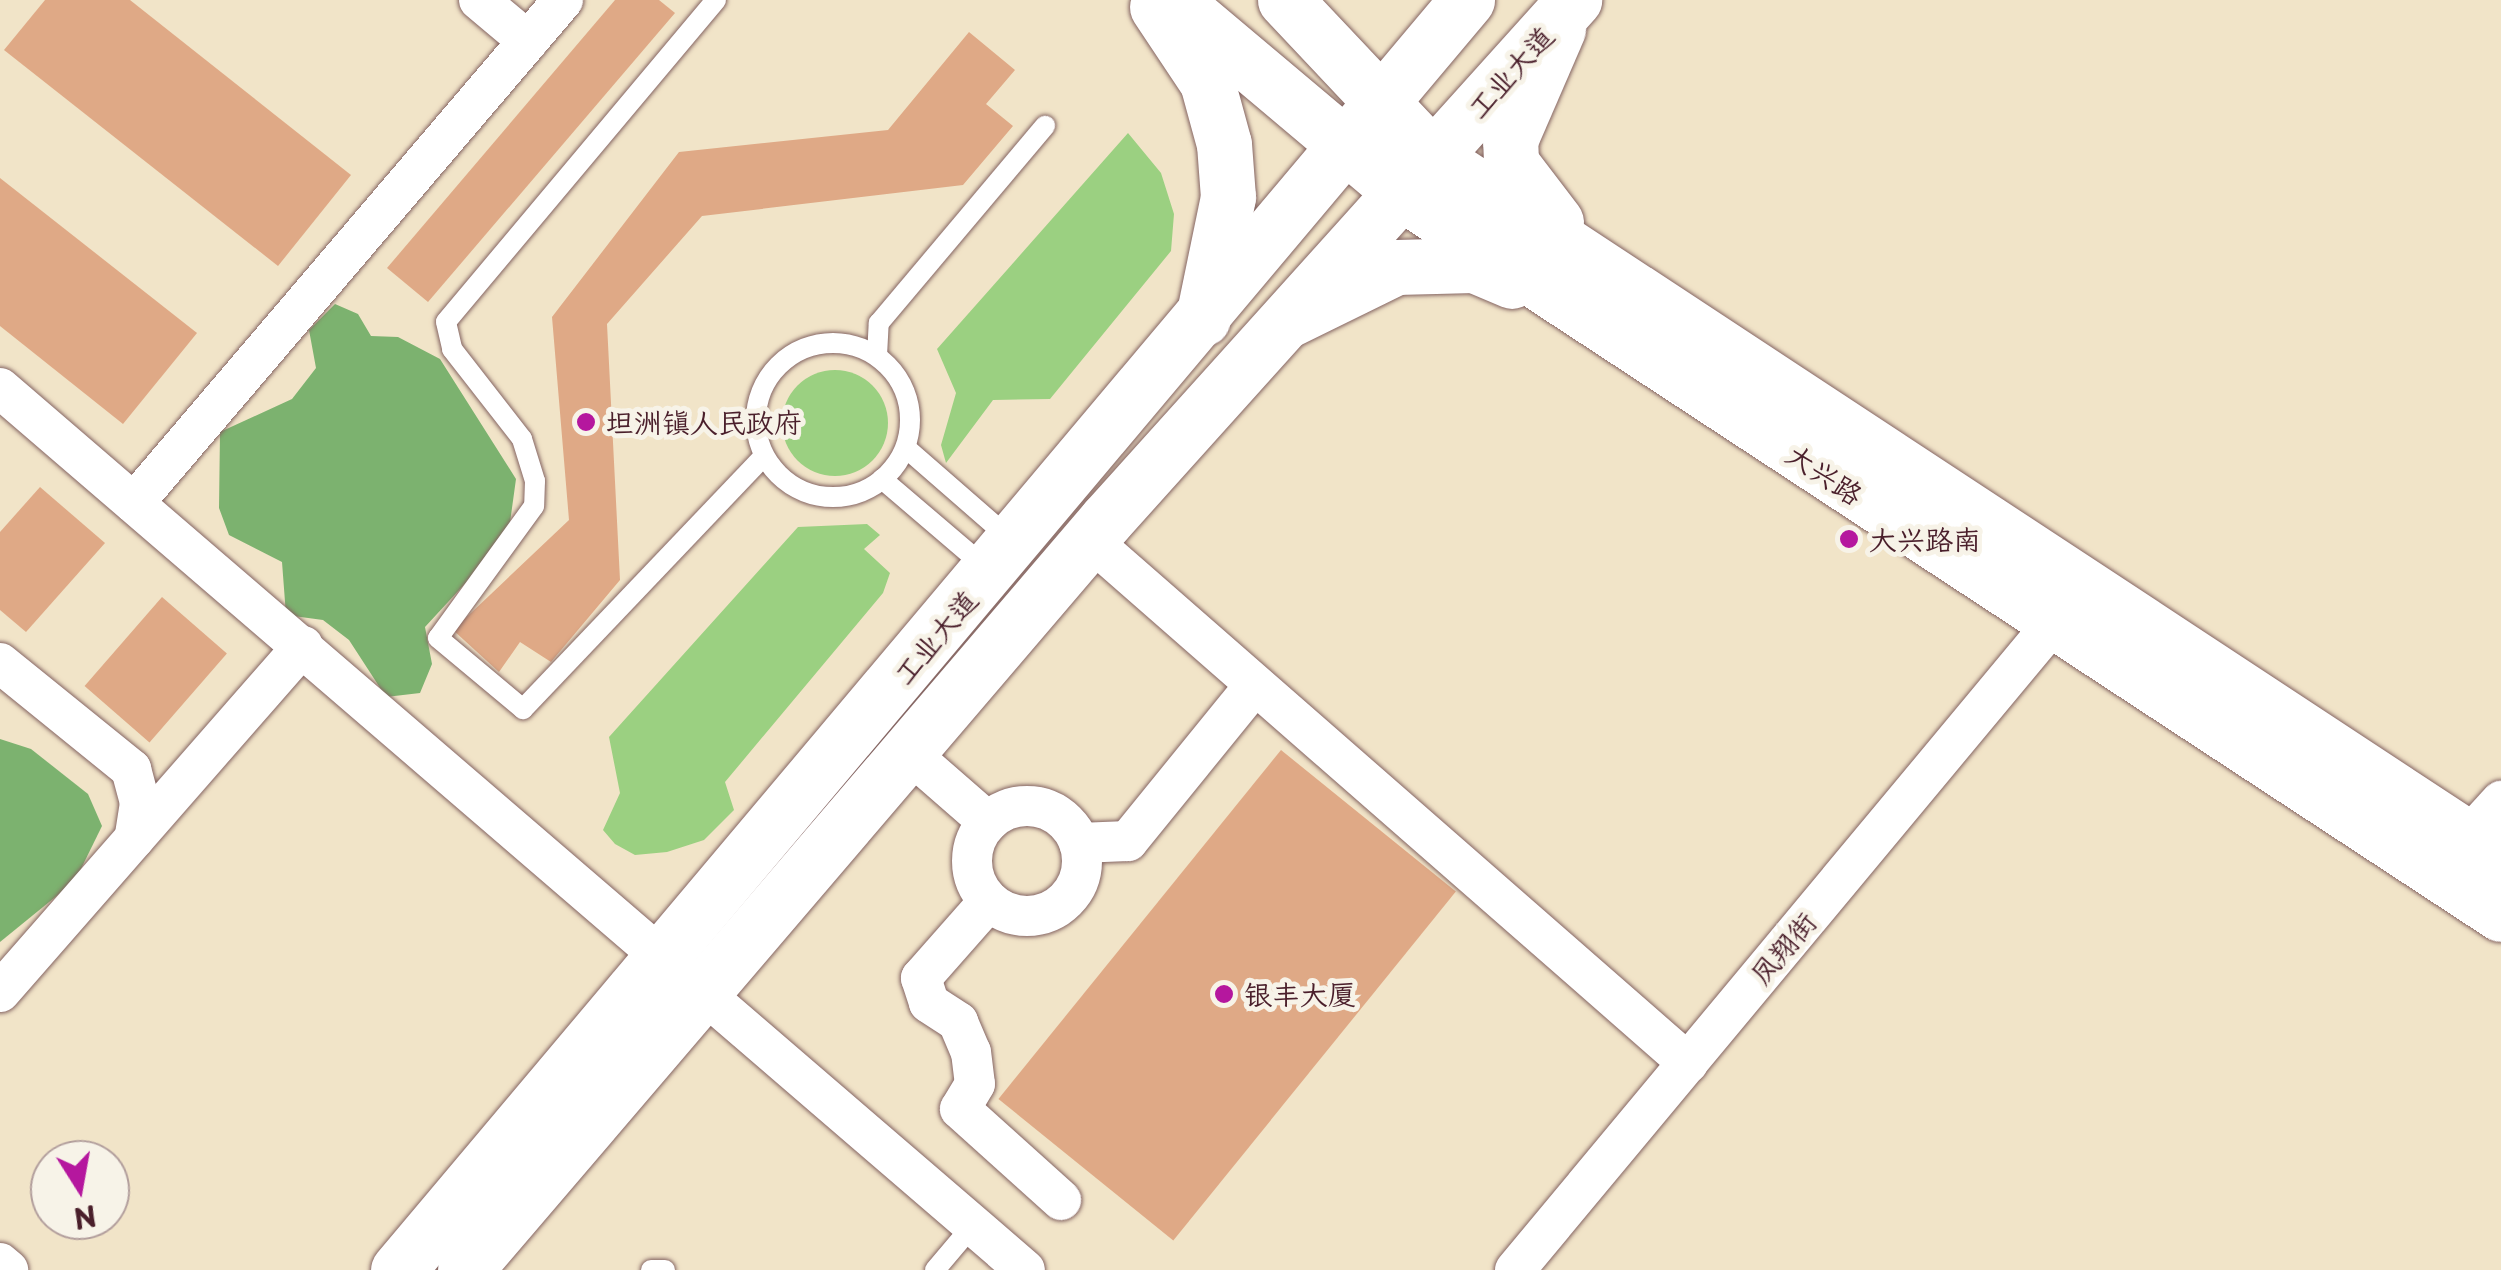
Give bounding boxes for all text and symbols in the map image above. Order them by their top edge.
street label: 工业大道 [1460,19,1560,125]
place label: 坦洲镇人民政府 [606,405,802,439]
marker: 坦洲镇人民政府 [575,411,597,433]
street label: 大兴路 [1781,437,1869,511]
place label: 大兴路南 [1869,522,1981,556]
marker: 大兴路南 [1838,528,1860,550]
street label: 工业大道 [886,583,984,691]
street label: 凤翔街 [1743,905,1823,991]
place label: 银丰大厦 [1244,977,1356,1011]
marker: 银丰大厦 [1213,983,1235,1005]
north arrow [30,1140,130,1240]
text: N [70,1195,100,1241]

